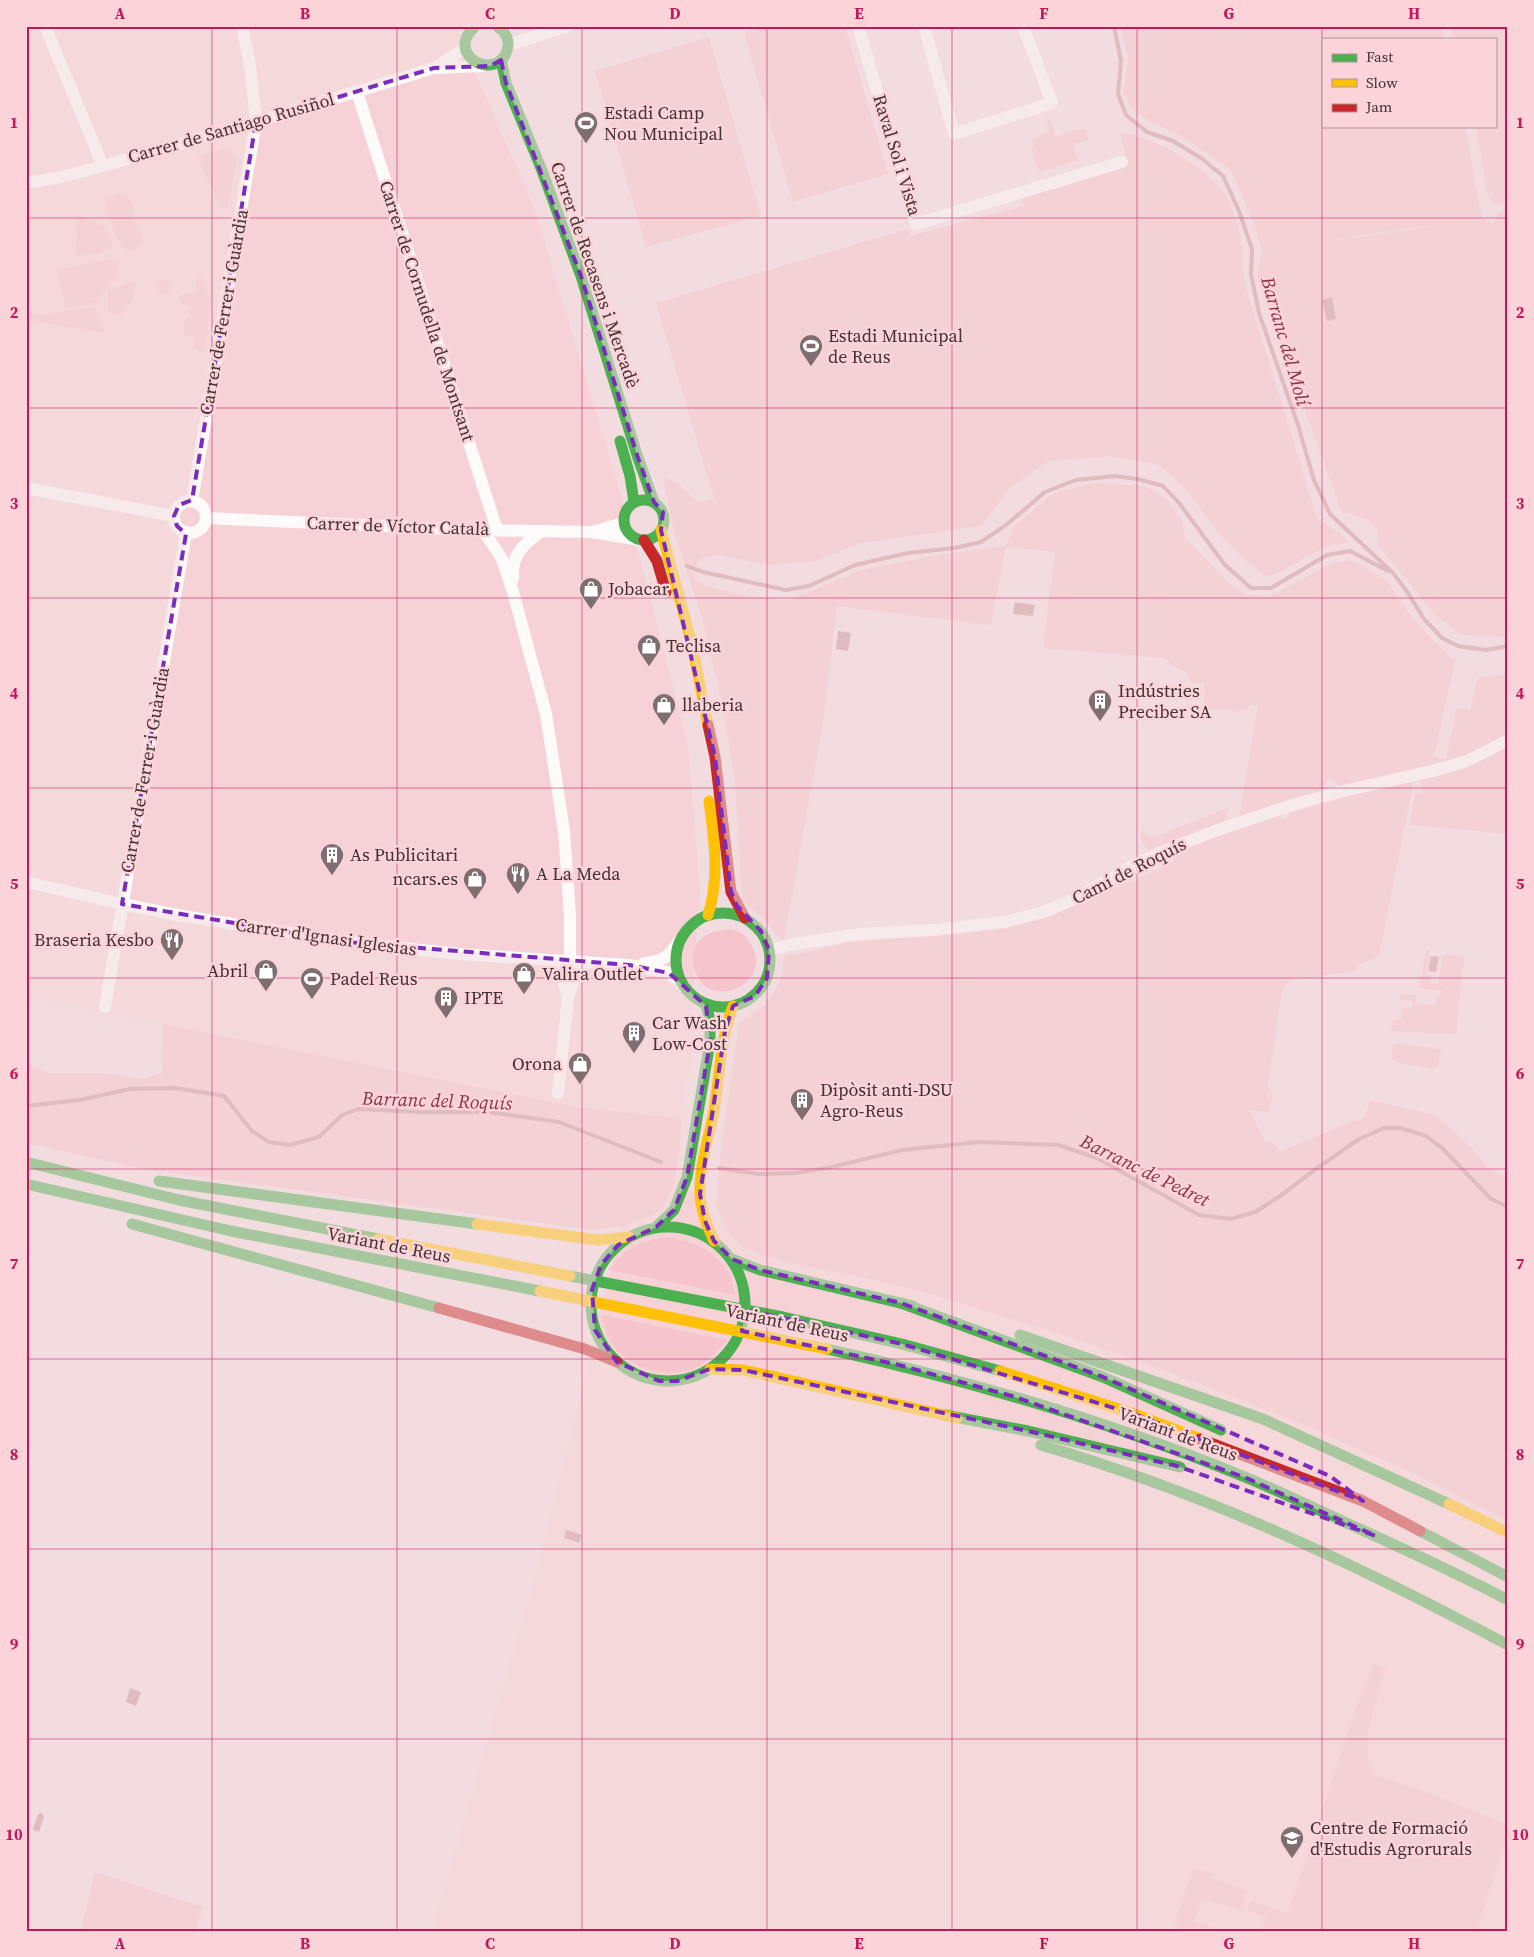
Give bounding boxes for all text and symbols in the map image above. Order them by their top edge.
text: A [115,2,126,24]
text: B [300,2,311,24]
text: C [485,2,495,24]
text: D [669,2,681,24]
text: E [854,2,864,24]
text: F [1039,2,1049,24]
text: G [1224,2,1235,24]
text: H [1408,2,1420,24]
legend [1322,38,1496,128]
text: Fast [1366,46,1393,67]
text: Slow [1366,72,1398,93]
street label: Carrer de Santiago Rusiñol [125,86,337,169]
street label: Raval Sol i Vista [867,91,928,219]
text: Jam [1365,96,1393,117]
place label: Estadi Camp Nou Municipal [604,100,723,146]
sports icon: Estadi Camp Nou Municipal [573,110,599,144]
text: 1 [10,111,18,133]
text: 1 [1516,111,1524,133]
street label: Carrer de Recasens i Mercadè [545,158,646,391]
street label: Carrer de Cornudella de Montsant [373,177,482,445]
street label: Carrer de Ferrer i Guàrdia [193,206,254,417]
water label: Barranc del Molí [1255,272,1317,410]
text: 2 [10,301,19,323]
text: 2 [1516,301,1525,323]
place label: Estadi Municipal de Reus [828,323,963,369]
sports icon: Estadi Municipal de Reus [798,333,824,367]
text: 3 [10,492,19,514]
text: 3 [1516,492,1525,514]
street label: Carrer de Víctor Català [306,510,491,541]
shop icon: Jobacar [578,576,604,610]
place label: Jobacar [607,576,669,601]
shop icon: Teclisa [636,633,662,667]
place label: Teclisa [666,633,722,658]
street label: Carrer de Ferrer i Guàrdia [114,664,175,875]
place label: Indústries Preciber SA [1118,678,1211,724]
text: 4 [10,682,19,704]
text: 4 [1516,682,1525,704]
building icon: Indústries Preciber SA [1087,688,1113,722]
shop icon: llaberia [651,692,677,726]
place label: llaberia [682,692,744,717]
street label: Camí de Roquís [1067,831,1190,910]
building icon: As Publicitari [319,842,345,876]
place label: As Publicitari [350,842,458,867]
restaurant icon: A La Meda [505,861,531,895]
place label: A La Meda [536,861,621,886]
place label: ncars.es [392,866,458,891]
shop icon: ncars.es [462,866,488,900]
text: 5 [10,872,19,894]
text: 5 [1516,872,1525,894]
street label: Carrer d'Ignasi Iglesias [234,911,419,962]
place label: Braseria Kesbo [34,927,154,952]
restaurant icon: Braseria Kesbo [159,927,185,961]
place label: Abril [207,958,248,983]
shop icon: Abril [253,958,279,992]
shop icon: Valira Outlet [511,961,537,995]
place label: Valira Outlet [542,961,643,986]
sports icon: Padel Reus [299,966,325,1000]
place label: Padel Reus [330,966,418,991]
building icon: IPTE [433,985,459,1019]
place label: IPTE [464,985,503,1010]
place label: Car Wash Low-Cost [652,1010,728,1056]
building icon: Car Wash Low-Cost [621,1020,647,1054]
place label: Orona [512,1051,563,1076]
shop icon: Orona [567,1051,593,1085]
text: 6 [10,1062,19,1084]
text: 6 [1516,1062,1525,1084]
place label: Dipòsit anti-DSU Agro-Reus [820,1077,953,1123]
water label: Barranc del Roquís [360,1084,513,1116]
building icon: Dipòsit anti-DSU Agro-Reus [789,1087,815,1121]
water label: Barranc de Pedret [1075,1127,1214,1213]
street label: Variant de Reus [325,1220,453,1269]
text: 7 [10,1252,19,1274]
text: 7 [1516,1252,1525,1274]
street label: Variant de Reus [723,1297,851,1348]
street label: Variant de Reus [1115,1400,1241,1467]
text: 8 [10,1443,18,1465]
text: 8 [1516,1443,1524,1465]
text: 9 [10,1633,19,1655]
text: 9 [1516,1633,1525,1655]
place label: Centre de Formació d'Estudis Agrorurals [1310,1815,1472,1861]
text: 10 [5,1823,23,1845]
text: 10 [1511,1823,1529,1845]
school or university icon: Centre de Formació d'Estudis Agrorurals [1279,1825,1305,1859]
text: A [115,1932,126,1954]
text: B [300,1932,311,1954]
text: C [485,1932,495,1954]
text: D [669,1932,681,1954]
text: E [854,1932,864,1954]
text: F [1039,1932,1049,1954]
text: G [1224,1932,1235,1954]
text: H [1408,1932,1420,1954]

